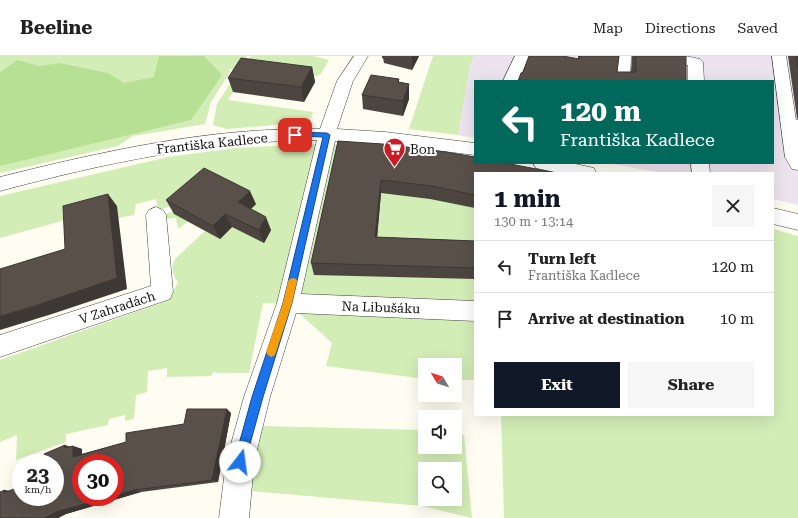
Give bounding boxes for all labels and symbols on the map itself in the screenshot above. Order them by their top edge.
pin [278,118,312,152]
street label: Františka Kadlece [156,130,268,157]
supermarket icon: Bon [381,136,407,169]
place label: Bon [410,142,436,157]
street label: V Zahradách [77,288,158,327]
street label: Na Libušáku [341,299,421,316]
north arrow [418,358,462,402]
position arrow [219,441,261,483]
speed limit sign: 30 [72,454,124,506]

